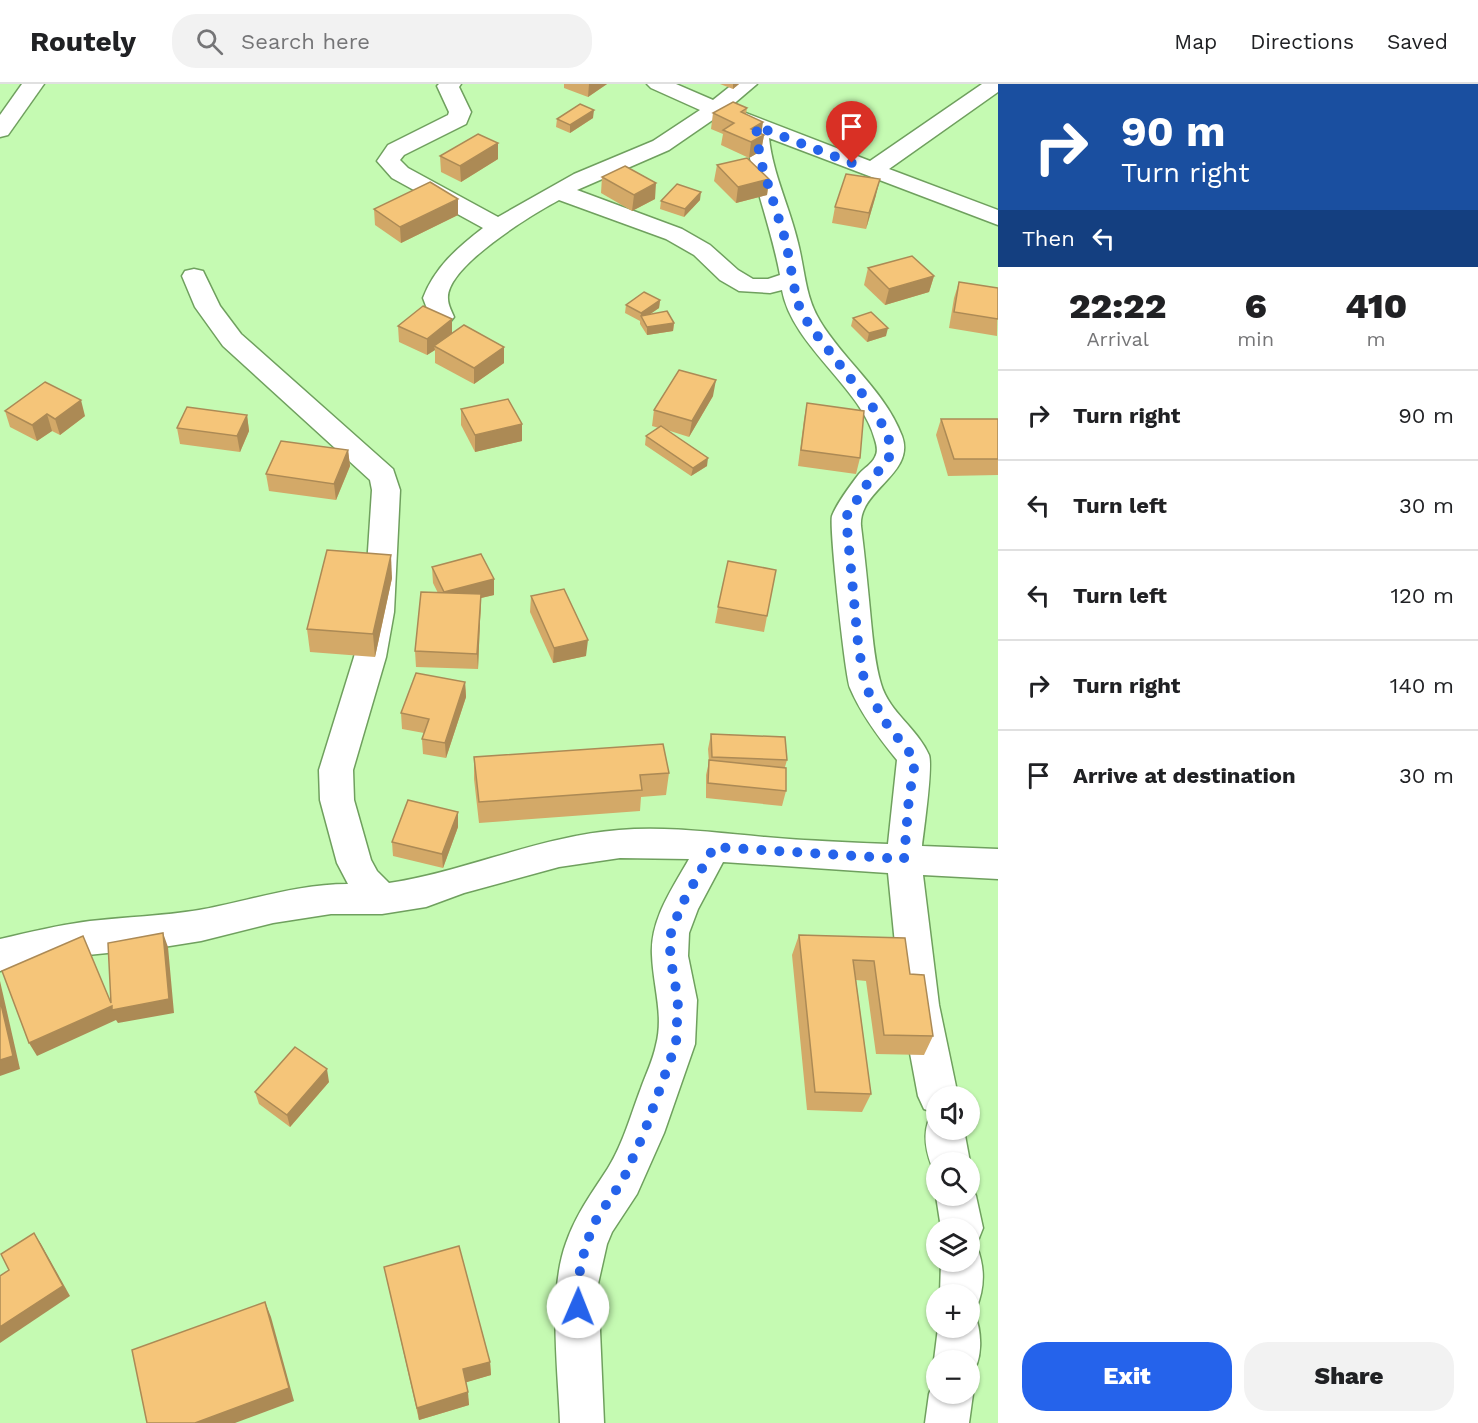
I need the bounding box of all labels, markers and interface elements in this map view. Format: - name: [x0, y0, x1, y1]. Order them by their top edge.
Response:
- search box: [172, 14, 592, 68]
- text: Routely: [30, 25, 136, 58]
- icon: search: [193, 25, 226, 58]
- text: Search here: [241, 29, 370, 54]
- text: Map: [1174, 29, 1217, 54]
- text: Directions: [1250, 29, 1354, 54]
- text: Saved: [1387, 29, 1448, 54]
- pin: [826, 101, 877, 163]
- text: 90 m: [1121, 107, 1225, 156]
- icon: right: [1022, 108, 1100, 186]
- icon: arrive: [835, 110, 868, 143]
- text: Turn right: [1121, 157, 1250, 189]
- icon: left: [1087, 222, 1120, 255]
- text: Then: [1022, 226, 1075, 251]
- text: 22:22: [1069, 285, 1166, 327]
- text: 6: [1244, 285, 1267, 327]
- text: 410: [1345, 285, 1407, 327]
- text: Arrival: [1086, 327, 1149, 351]
- text: min: [1237, 327, 1274, 351]
- text: m: [1366, 327, 1386, 351]
- icon: right: [1022, 399, 1055, 432]
- text: Turn right: [1073, 403, 1180, 428]
- text: 90 m: [1398, 403, 1454, 428]
- icon: left: [1022, 489, 1055, 522]
- text: Turn left: [1073, 493, 1167, 518]
- text: 30 m: [1399, 493, 1454, 518]
- icon: left: [1022, 579, 1055, 612]
- text: Turn left: [1073, 583, 1167, 608]
- text: 120 m: [1390, 583, 1454, 608]
- icon: right: [1022, 669, 1055, 702]
- text: Turn right: [1073, 673, 1180, 698]
- text: 140 m: [1390, 673, 1454, 698]
- icon: arrive: [1022, 759, 1055, 792]
- text: Arrive at destination: [1073, 763, 1296, 788]
- text: 30 m: [1399, 763, 1454, 788]
- map controls: [926, 1086, 980, 1404]
- button: sound: [926, 1086, 980, 1140]
- button: search: [926, 1152, 980, 1206]
- button: layers: [926, 1218, 980, 1272]
- position arrow: [546, 1275, 610, 1339]
- button: +: [926, 1284, 980, 1338]
- button: Exit: [1022, 1342, 1232, 1411]
- button: Share: [1244, 1342, 1454, 1411]
- button: −: [926, 1350, 980, 1404]

